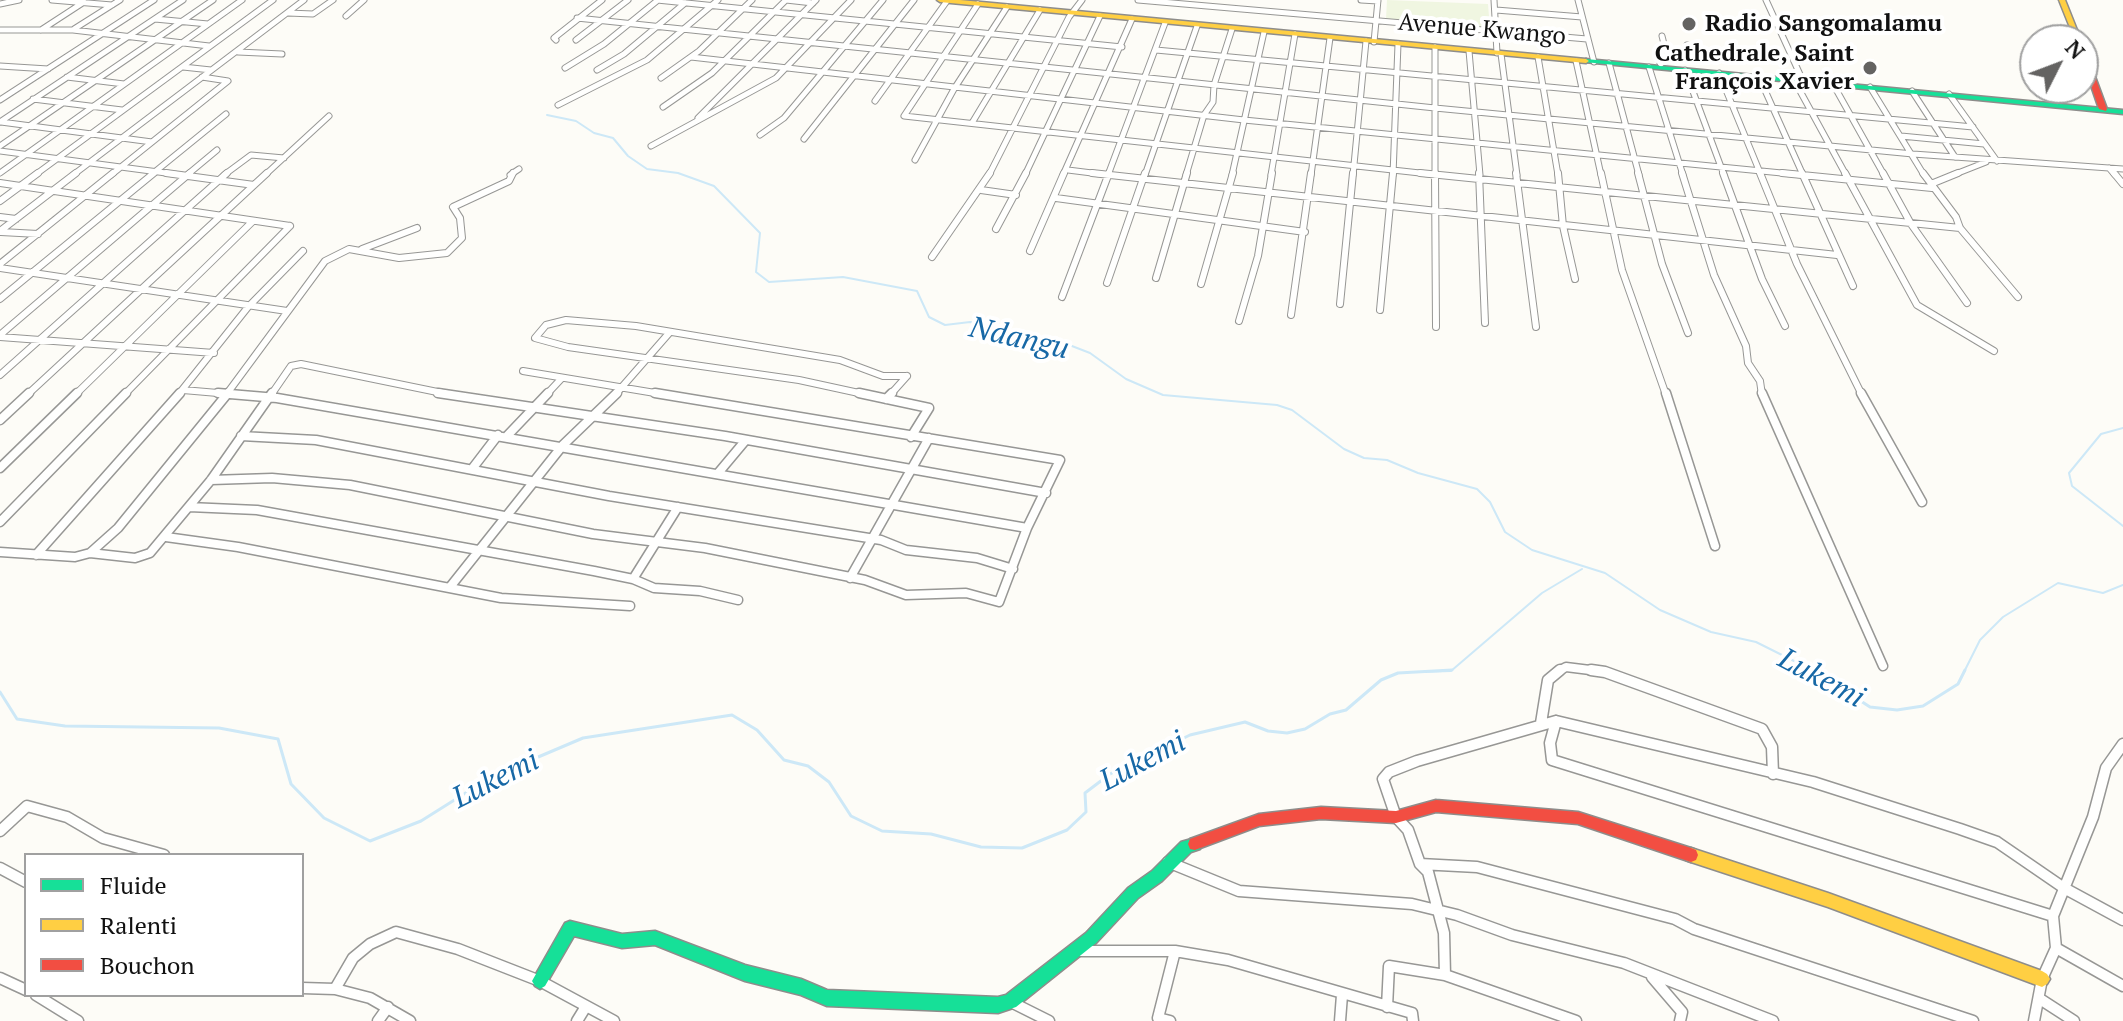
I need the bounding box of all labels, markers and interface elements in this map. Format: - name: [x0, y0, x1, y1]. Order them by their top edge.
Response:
- street label: Avenue Kwango: [1397, 8, 1567, 52]
- place label: Radio Sangomalamu: [1705, 10, 1942, 38]
- marker: Radio Sangomalamu: [1680, 15, 1698, 33]
- north arrow: [2019, 24, 2099, 104]
- text: N: [2059, 33, 2092, 65]
- place label: Cathedrale, Saint François Xavier: [1655, 40, 1854, 96]
- marker: Cathedrale, Saint François Xavier: [1861, 59, 1879, 77]
- water label: Ndangu: [966, 310, 1072, 368]
- water label: Lukemi: [1772, 641, 1870, 717]
- water label: Lukemi: [1094, 724, 1192, 800]
- water label: Lukemi: [447, 743, 545, 817]
- legend: [24, 853, 304, 997]
- text: Fluide: [100, 869, 167, 901]
- text: Ralenti: [100, 909, 177, 941]
- text: Bouchon: [100, 949, 195, 981]

